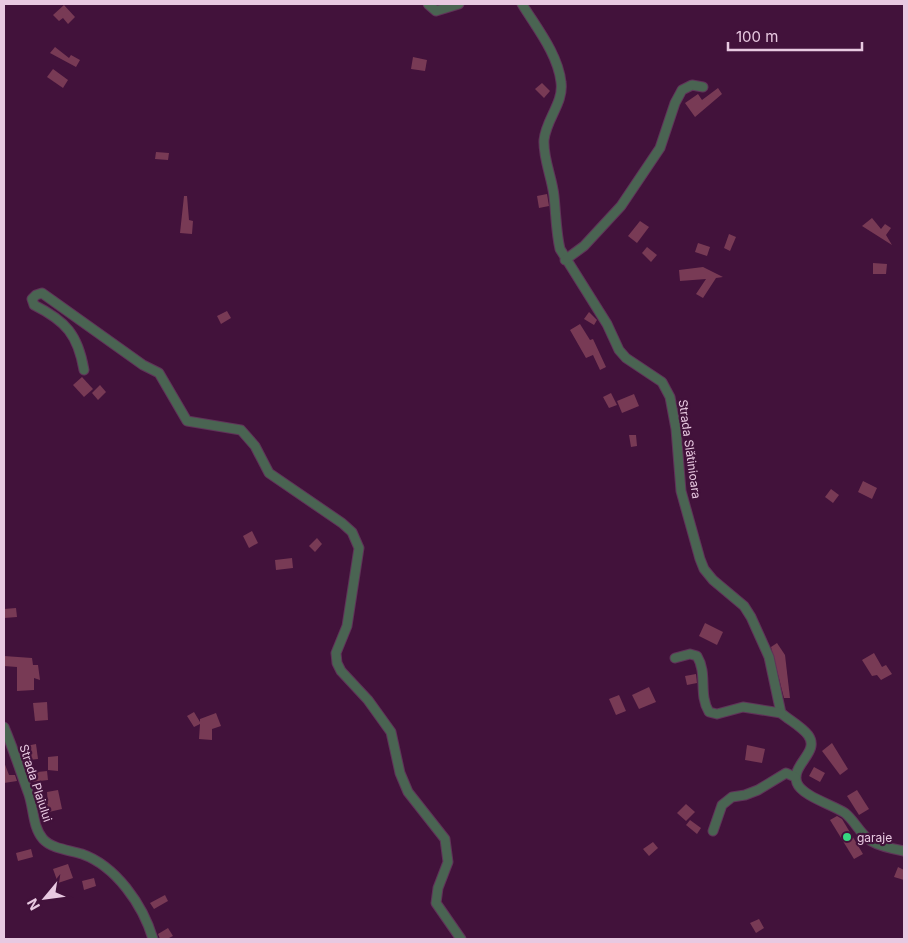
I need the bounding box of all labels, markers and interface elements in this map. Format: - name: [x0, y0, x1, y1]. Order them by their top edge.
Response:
- scale bar: [728, 20, 862, 52]
- text: 100 m: [736, 27, 778, 46]
- street label: Strada Slătinioara: [676, 399, 704, 499]
- street label: Strada Plaiului: [16, 742, 56, 824]
- place label: garaje: [857, 830, 892, 845]
- marker: garaje: [841, 831, 853, 843]
- north arrow: [20, 873, 70, 923]
- text: N: [23, 896, 43, 913]

